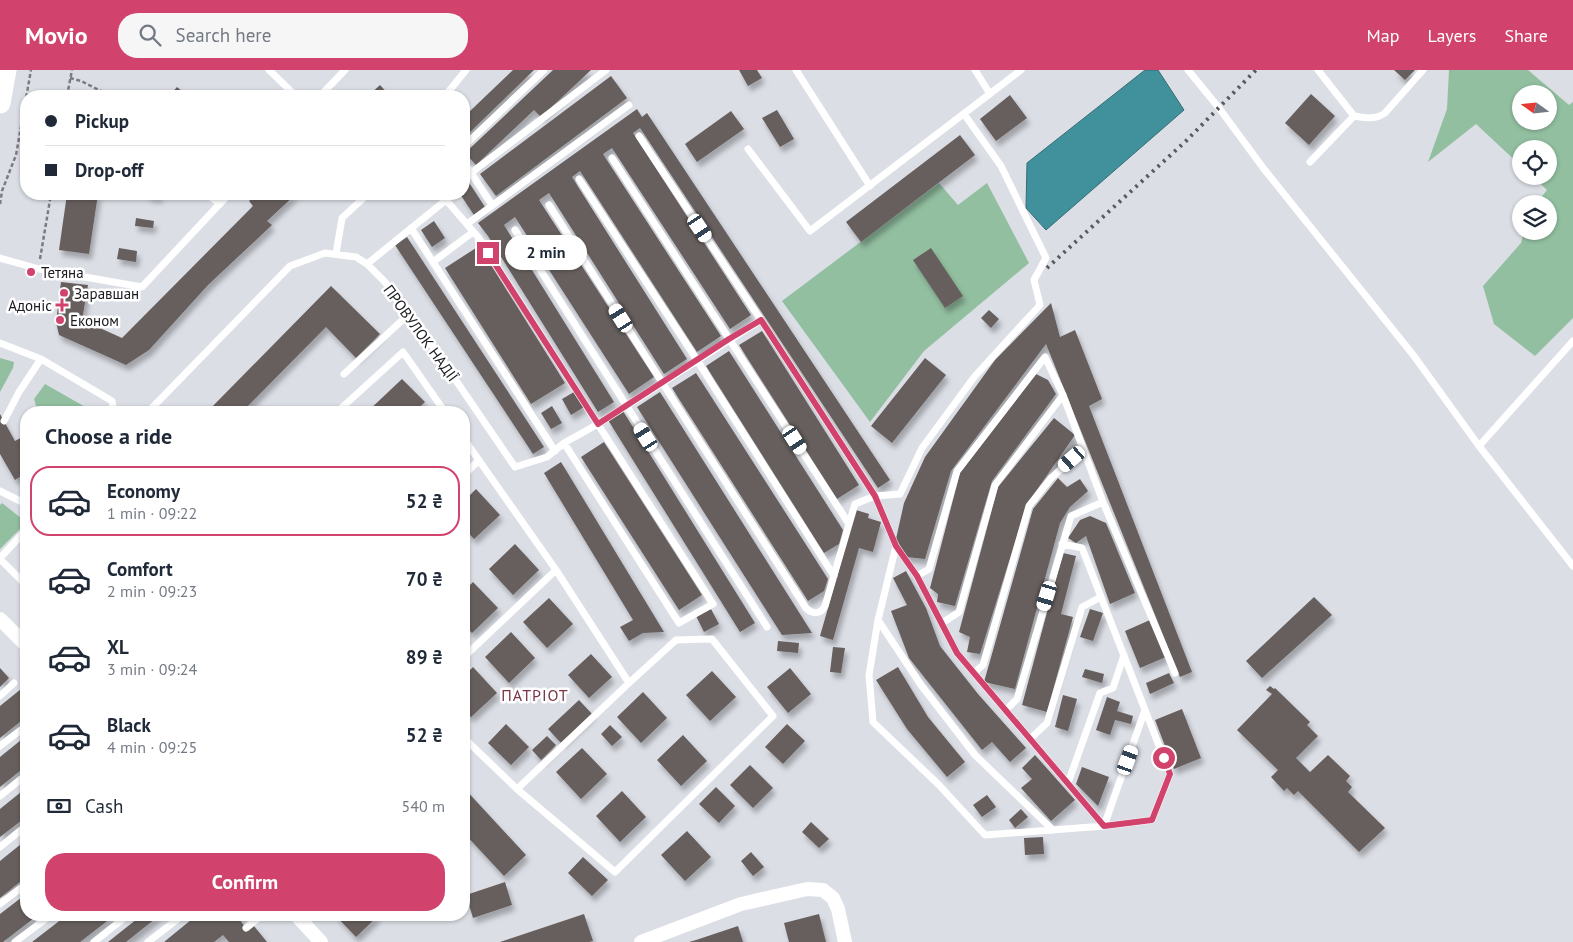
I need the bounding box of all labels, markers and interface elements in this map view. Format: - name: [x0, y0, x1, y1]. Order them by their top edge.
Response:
- search box: [118, 13, 468, 58]
- text: Movio: [25, 20, 88, 51]
- icon: search: [136, 21, 164, 49]
- text: Search here: [176, 23, 271, 47]
- text: Map: [1367, 24, 1399, 47]
- text: Layers: [1427, 24, 1476, 47]
- text: Share: [1504, 24, 1548, 47]
- north arrow: [1512, 85, 1558, 130]
- map controls: [1512, 85, 1557, 240]
- text: Pickup: [75, 109, 129, 133]
- button: locate: [1512, 140, 1557, 185]
- text: Drop-off: [75, 158, 143, 182]
- button: layers: [1512, 195, 1557, 240]
- car: [685, 211, 714, 245]
- callout: 2 min: [506, 236, 588, 270]
- route end: [477, 242, 499, 264]
- text: 2 min: [526, 242, 566, 262]
- place label: Тетяна: [41, 263, 84, 282]
- marker: Тетяна: [25, 266, 37, 278]
- street label: ПРОВУЛОК НАДІЇ: [379, 281, 463, 385]
- place label: Заравшан: [74, 284, 139, 303]
- marker: Заравшан: [58, 287, 70, 299]
- place label: Адоніс: [8, 296, 52, 315]
- marker: Адоніс: [56, 299, 68, 311]
- car: [606, 301, 635, 335]
- place label: Економ: [70, 311, 119, 330]
- marker: Економ: [54, 314, 66, 326]
- car: [631, 420, 660, 454]
- text: Choose a ride: [45, 422, 172, 450]
- car: [780, 423, 809, 457]
- car: [1055, 443, 1088, 475]
- icon: car: [47, 479, 92, 524]
- text: Economy: [107, 479, 180, 503]
- text: 52 ₴: [406, 489, 443, 513]
- text: 1 min · 09:22: [107, 503, 197, 523]
- icon: car: [47, 557, 92, 602]
- text: Comfort: [107, 557, 173, 581]
- text: 70 ₴: [406, 567, 443, 591]
- car: [1035, 579, 1058, 613]
- text: 2 min · 09:23: [107, 581, 197, 601]
- icon: car: [47, 635, 92, 680]
- text: XL: [107, 635, 129, 659]
- text: 89 ₴: [406, 645, 443, 669]
- text: 3 min · 09:24: [107, 659, 197, 679]
- district label: ПАТРІОТ: [501, 685, 569, 705]
- icon: car: [47, 713, 92, 758]
- text: Black: [107, 713, 151, 737]
- text: 52 ₴: [406, 723, 443, 747]
- text: 4 min · 09:25: [107, 737, 197, 757]
- car: [1115, 743, 1140, 777]
- route start: [1153, 747, 1175, 769]
- icon: cash: [45, 792, 73, 820]
- text: Cash: [85, 794, 123, 818]
- text: 540 m: [402, 796, 445, 816]
- button: Confirm: [45, 853, 445, 911]

